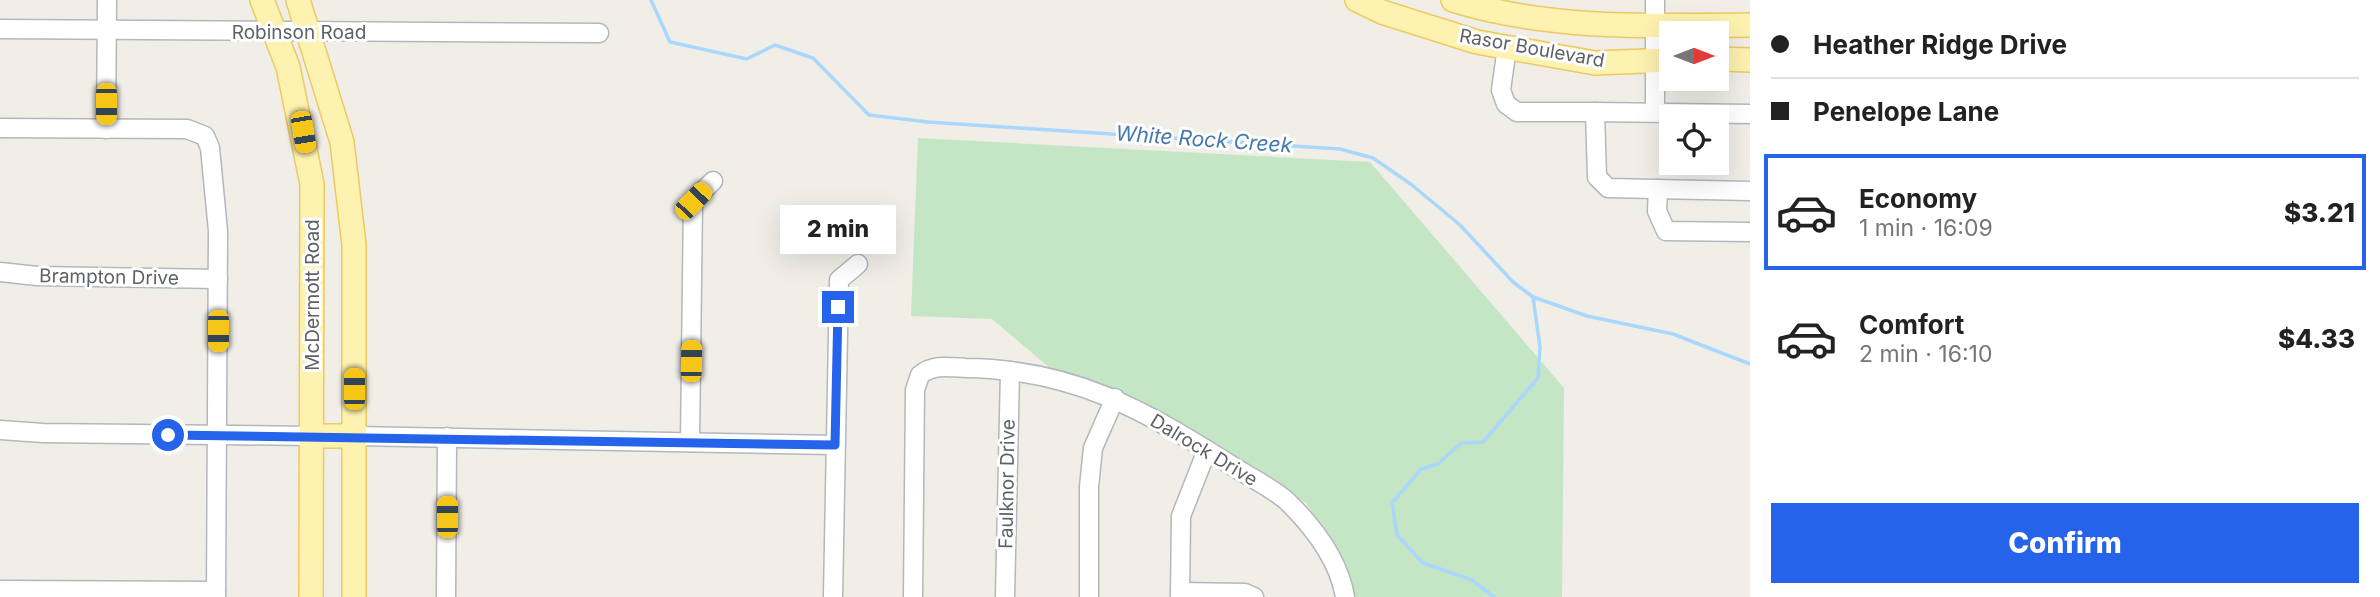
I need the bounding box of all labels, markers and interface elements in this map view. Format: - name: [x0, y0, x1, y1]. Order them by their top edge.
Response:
- street label: Robinson Road: [232, 21, 366, 44]
- north arrow: [1659, 21, 1729, 91]
- map controls: [1659, 21, 1729, 175]
- street label: Rasor Boulevard: [1458, 24, 1606, 72]
- text: Heather Ridge Drive: [1813, 29, 2067, 60]
- car: [96, 83, 117, 125]
- text: Penelope Lane: [1813, 96, 1999, 127]
- button: locate: [1659, 105, 1729, 175]
- car: [290, 109, 317, 155]
- water label: White Rock Creek: [1115, 120, 1293, 158]
- car: [671, 179, 716, 223]
- icon: car: [1775, 181, 1838, 244]
- text: Economy: [1859, 183, 1977, 214]
- text: $3.21: [2284, 197, 2355, 228]
- callout: 2 min: [780, 205, 896, 254]
- text: 1 min · 16:09: [1859, 214, 1993, 242]
- text: 2 min: [807, 215, 869, 243]
- street label: McDermott Road: [301, 219, 324, 371]
- street label: Brampton Drive: [39, 264, 179, 290]
- route end: [822, 291, 854, 323]
- icon: car: [1775, 307, 1838, 370]
- text: Comfort: [1859, 309, 1964, 340]
- car: [208, 310, 229, 352]
- text: $4.33: [2278, 323, 2355, 354]
- car: [681, 340, 702, 382]
- text: 2 min · 16:10: [1859, 340, 1992, 368]
- car: [344, 368, 365, 410]
- street label: Dalrock Drive: [1146, 409, 1262, 491]
- route start: [152, 419, 184, 451]
- street label: Faulknor Drive: [994, 419, 1020, 549]
- car: [437, 496, 458, 538]
- button: Confirm: [1771, 503, 2359, 583]

